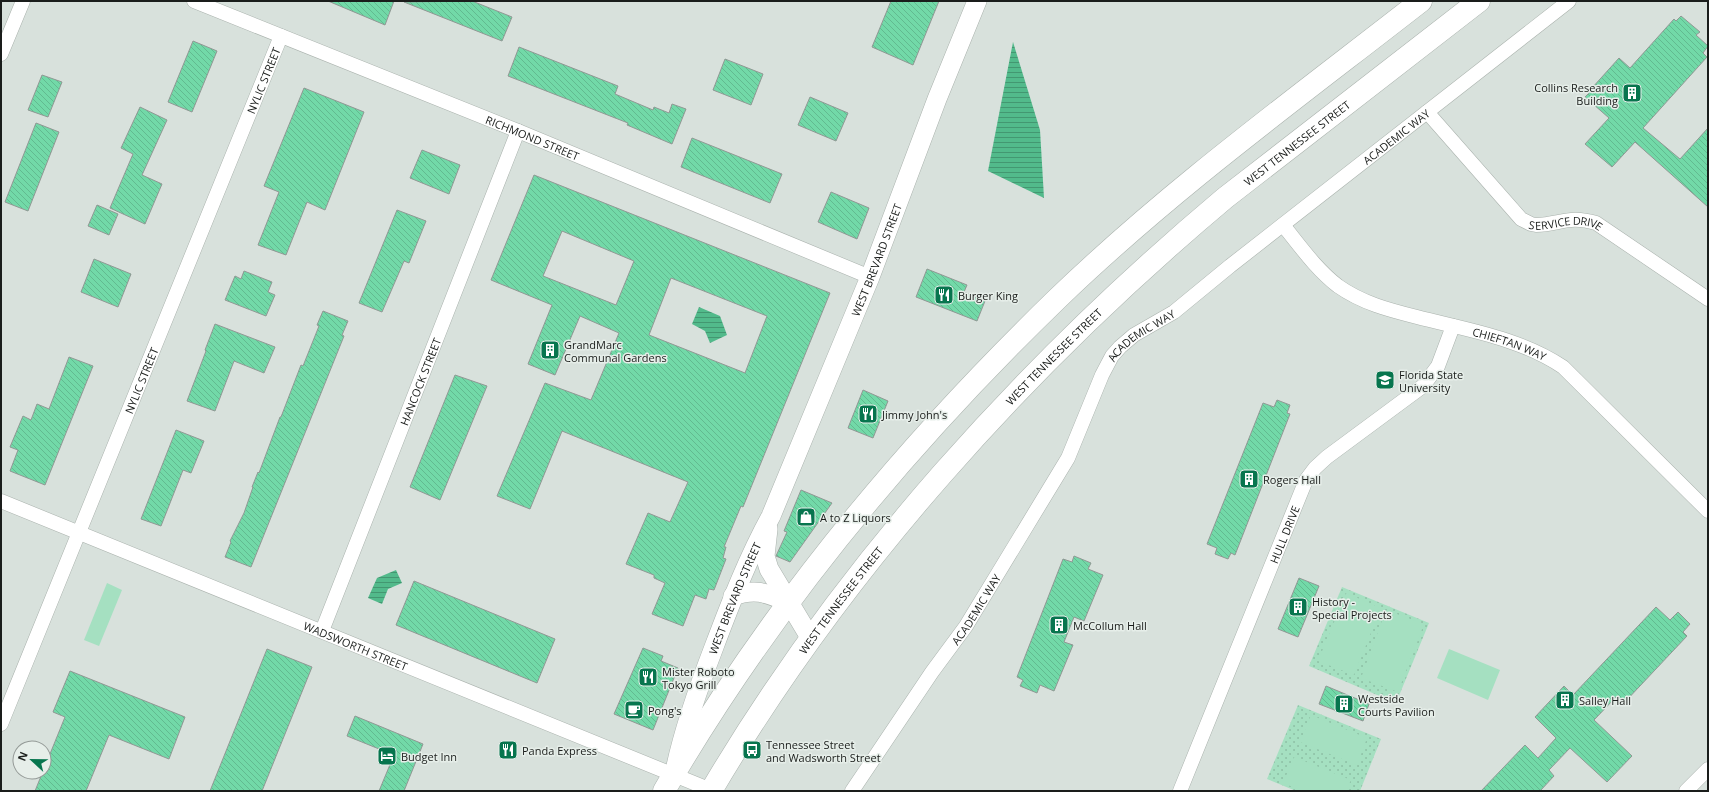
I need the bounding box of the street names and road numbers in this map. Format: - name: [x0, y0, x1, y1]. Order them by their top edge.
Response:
- street label: NYLIC STREET: [243, 45, 283, 116]
- street label: WEST TENNESSEE STREET: [1240, 97, 1353, 188]
- street label: ACADEMIC WAY: [1359, 105, 1433, 167]
- street label: RICHMOND STREET: [484, 111, 582, 163]
- street label: WEST BREVARD STREET: [847, 201, 905, 318]
- street label: SERVICE DRIVE: [1527, 212, 1606, 233]
- street label: WEST TENNESSEE STREET: [1002, 305, 1105, 408]
- street label: ACADEMIC WAY: [1103, 305, 1178, 364]
- street label: CHIEFTAN WAY: [1471, 323, 1550, 364]
- street label: HANCOCK STREET: [396, 336, 444, 427]
- street label: NYLIC STREET: [121, 345, 161, 416]
- street label: HULL DRIVE: [1266, 503, 1302, 565]
- street label: WEST BREVARD STREET: [705, 540, 764, 656]
- street label: WEST TENNESSEE STREET: [795, 543, 886, 656]
- street label: ACADEMIC WAY: [947, 570, 1004, 647]
- street label: WADSWORTH STREET: [302, 618, 410, 673]

